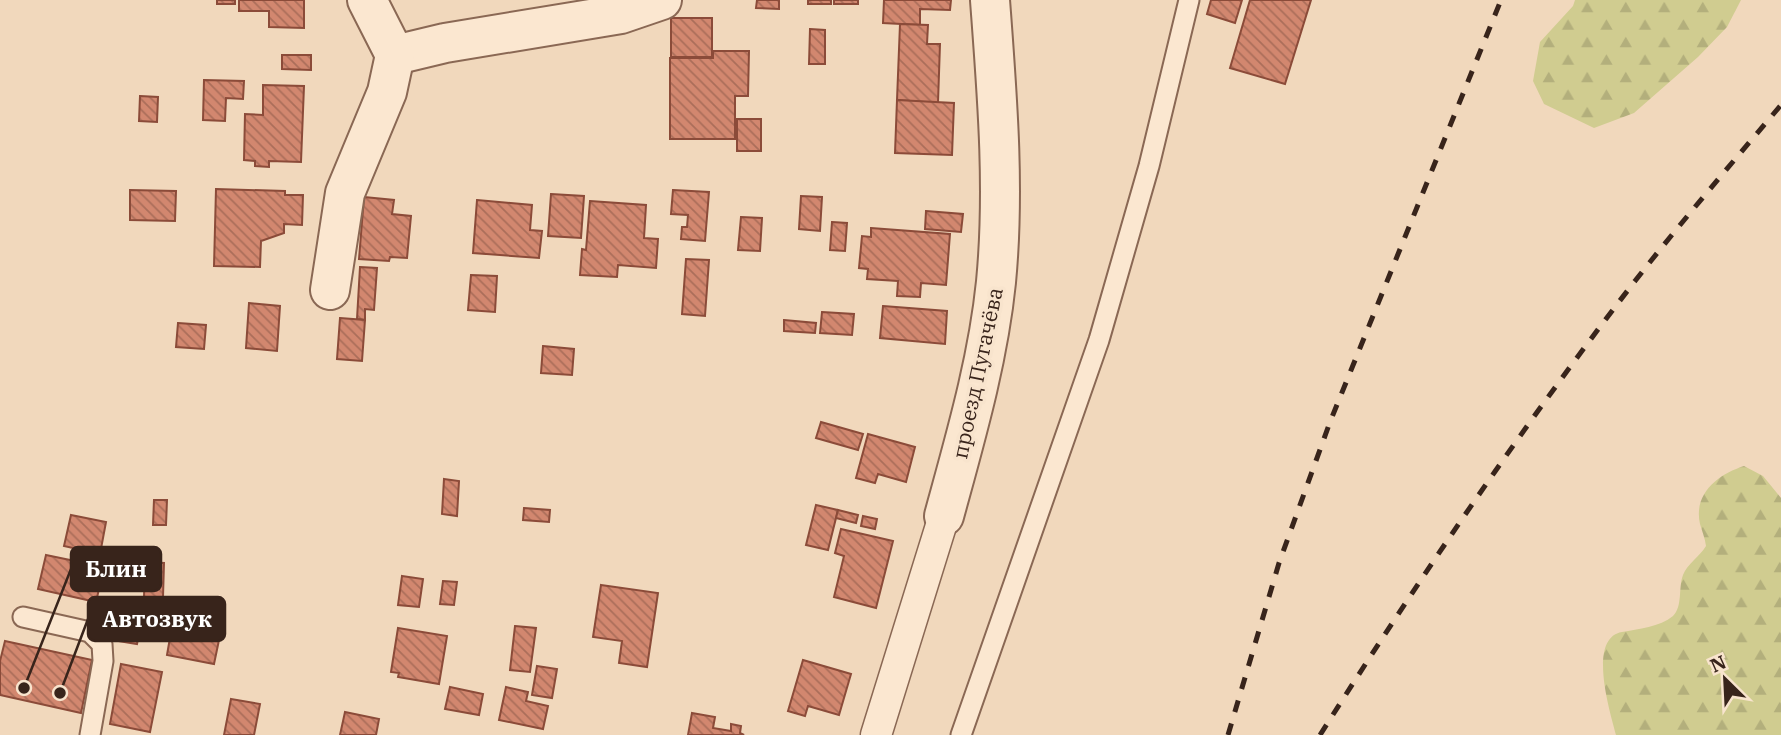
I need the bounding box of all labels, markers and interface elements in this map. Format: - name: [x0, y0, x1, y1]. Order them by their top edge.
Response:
- street label: проезд Пугачёва: [945, 285, 1009, 461]
- callout: Блин: [71, 547, 161, 591]
- text: Блин: [85, 553, 147, 583]
- callout: Автозвук: [88, 597, 225, 641]
- text: Автозвук: [102, 603, 212, 633]
- north arrow: [1690, 644, 1760, 714]
- text: N: [1706, 649, 1730, 677]

